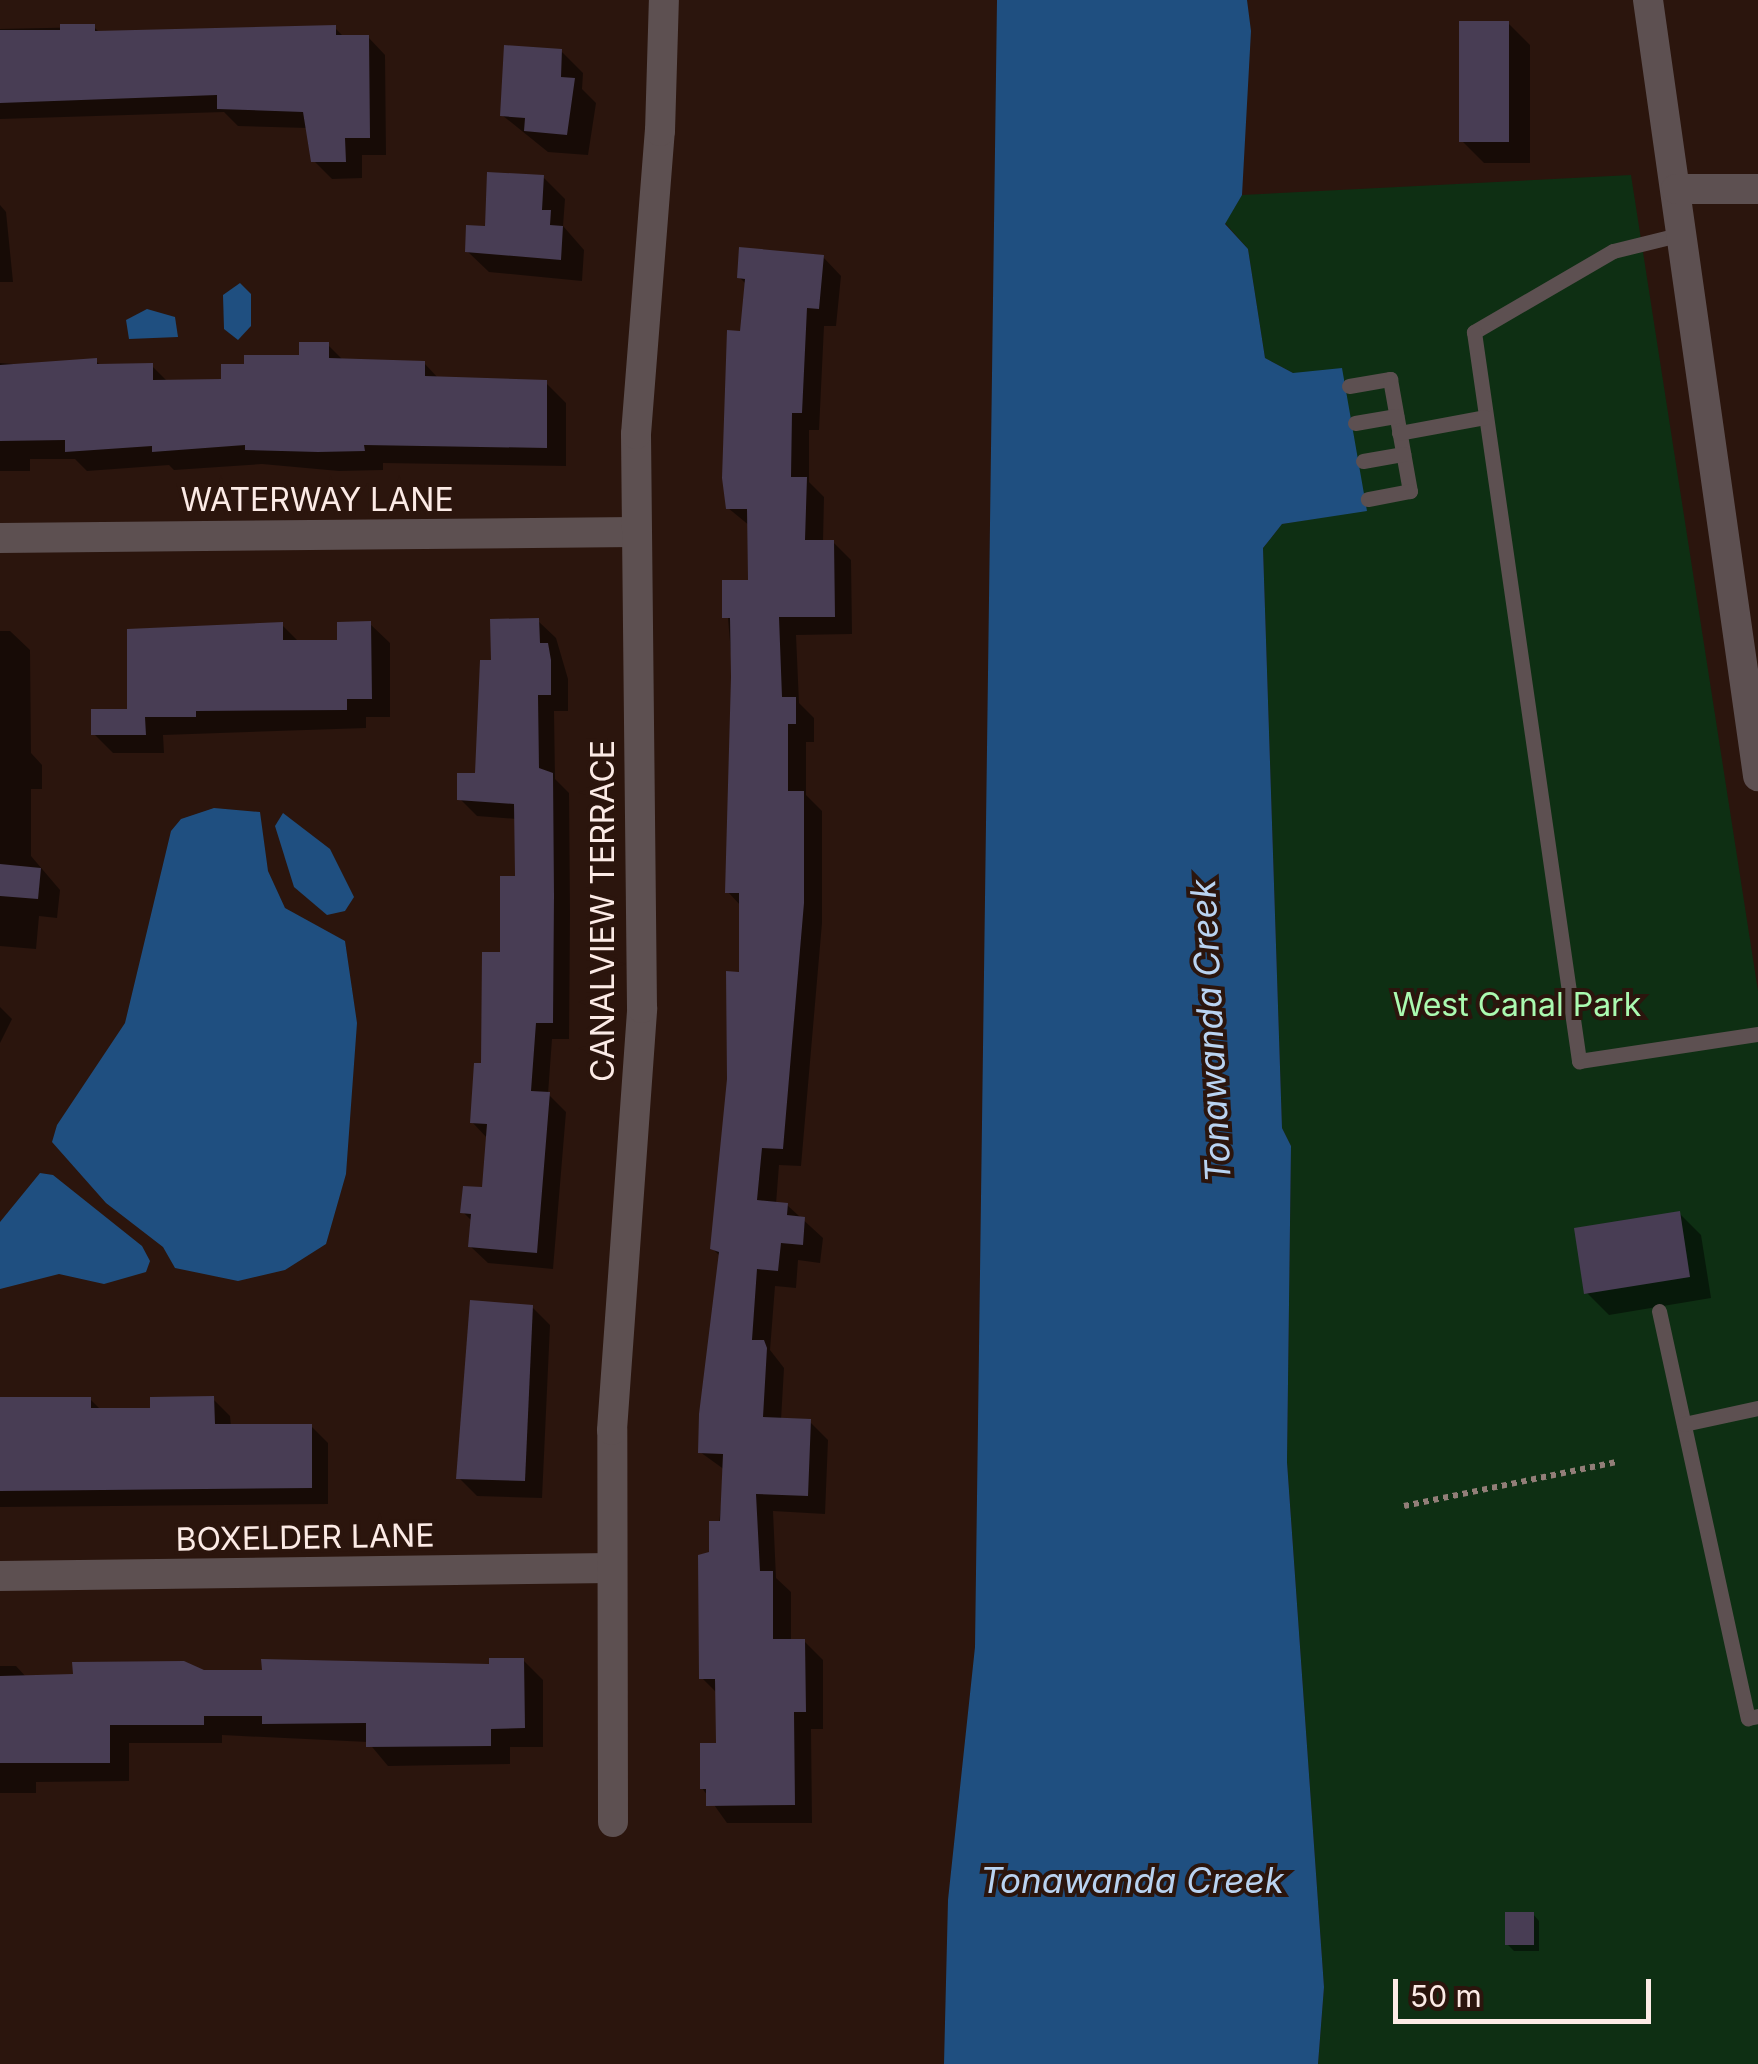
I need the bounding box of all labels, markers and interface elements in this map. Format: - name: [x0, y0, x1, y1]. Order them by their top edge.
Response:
- street label: WATERWAY LANE: [180, 481, 454, 519]
- street label: CANALVIEW TERRACE: [584, 740, 622, 1082]
- water label: Tonawanda Creek: [1181, 878, 1239, 1184]
- park label: West Canal Park: [1393, 986, 1641, 1024]
- street label: BOXELDER LANE: [175, 1517, 435, 1559]
- water label: Tonawanda Creek: [980, 1859, 1284, 1901]
- scale bar: [1398, 1959, 1656, 2021]
- text: 50 m: [1410, 1978, 1482, 2014]

